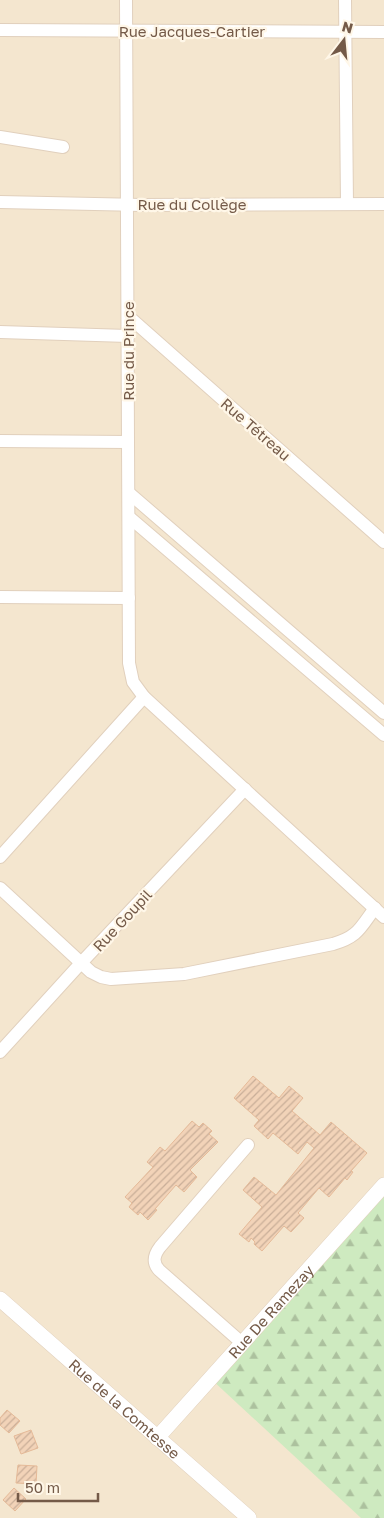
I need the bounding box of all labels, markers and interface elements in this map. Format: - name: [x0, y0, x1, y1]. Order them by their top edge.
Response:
- north arrow: [319, 15, 369, 65]
- text: N: [340, 17, 355, 37]
- street label: Rue Jacques-Cartier: [119, 22, 265, 40]
- street label: Rue du Collège: [138, 195, 247, 213]
- street label: Rue du Prince: [119, 301, 137, 401]
- street label: Rue Tétreau: [218, 394, 294, 464]
- street label: Rue Goupil: [89, 885, 155, 955]
- street label: Rue De Ramezay: [224, 1261, 317, 1362]
- street label: Rue de la Comtesse: [65, 1355, 184, 1462]
- scale bar: [18, 1470, 98, 1502]
- text: 50 m: [25, 1478, 60, 1496]

